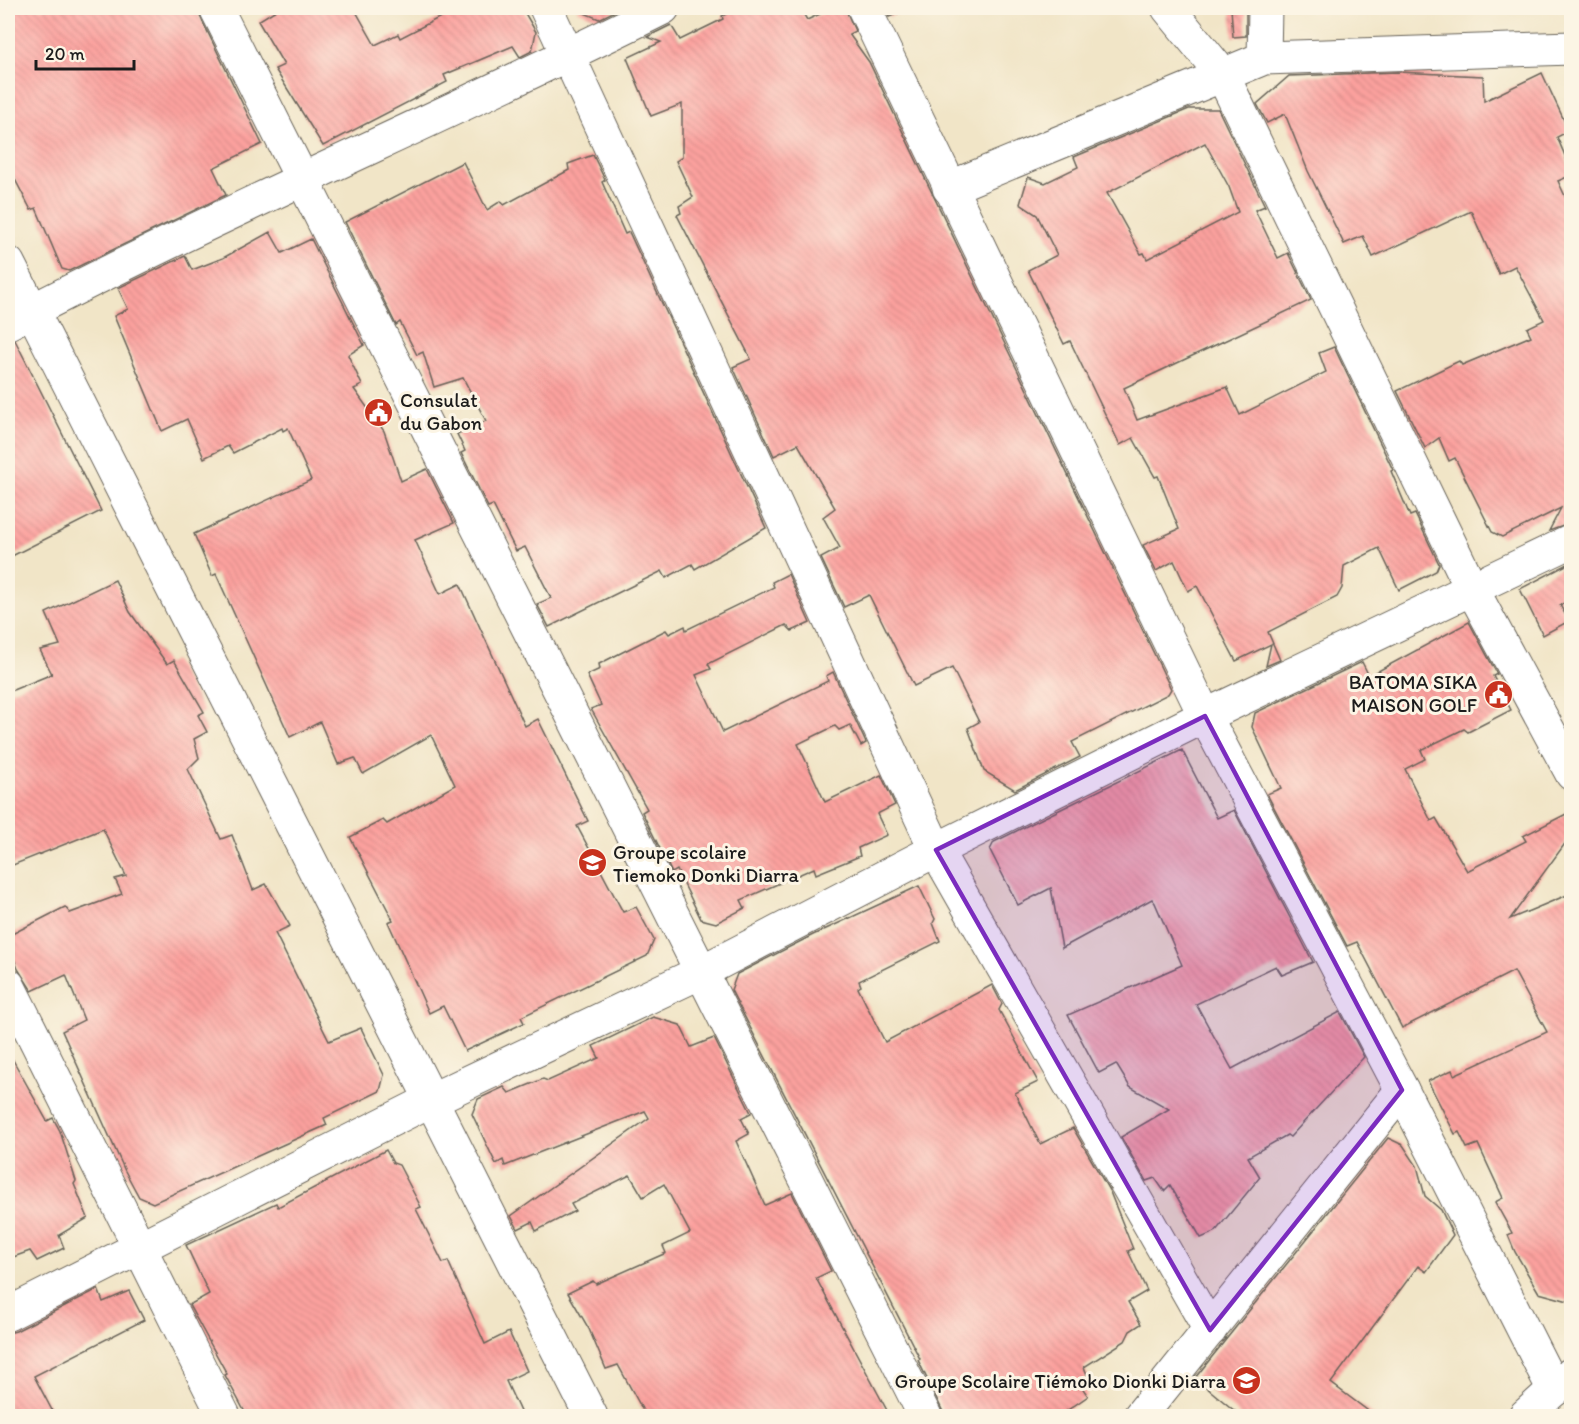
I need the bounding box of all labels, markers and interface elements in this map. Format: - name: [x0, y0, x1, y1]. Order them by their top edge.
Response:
- scale bar: [36, 33, 134, 71]
- text: 20 m: [45, 43, 85, 65]
- place label: Consulat du Gabon: [400, 388, 482, 435]
- public building icon: Consulat du Gabon: [363, 396, 395, 428]
- place label: BATOMA SIKA MAISON GOLF: [1349, 670, 1478, 717]
- public building icon: BATOMA SIKA MAISON GOLF: [1482, 678, 1514, 710]
- place label: Groupe scolaire Tiemoko Donki Diarra: [613, 840, 800, 887]
- school or university icon: Groupe scolaire Tiemoko Donki Diarra: [576, 847, 608, 879]
- school or university icon: Groupe Scolaire Tiémoko Dionki Diarra: [1231, 1365, 1263, 1397]
- place label: Groupe Scolaire Tiémoko Dionki Diarra: [895, 1369, 1227, 1393]

